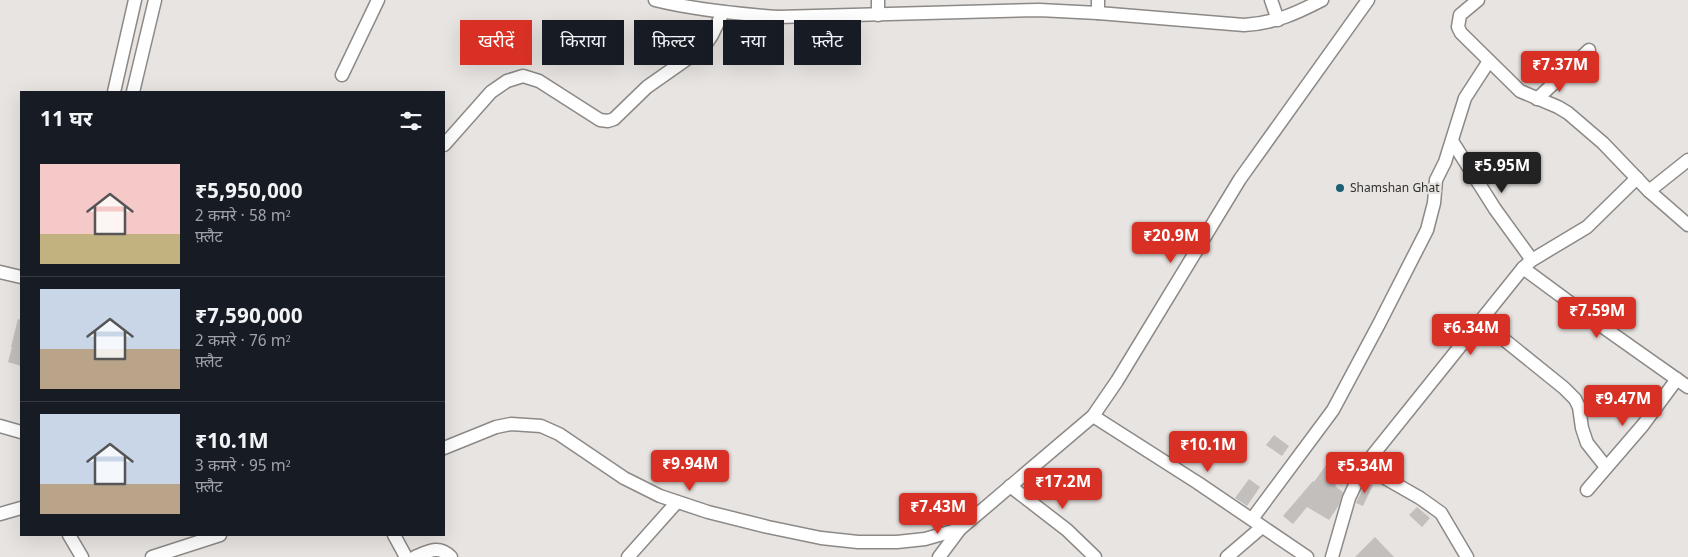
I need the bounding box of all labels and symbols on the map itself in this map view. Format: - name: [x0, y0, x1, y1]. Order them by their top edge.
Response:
- pin: ₹7.37M: [1519, 51, 1601, 93]
- pin: ₹5.95M: [1461, 152, 1543, 194]
- place label: Shamshan Ghat: [1350, 181, 1440, 197]
- marker: Shamshan Ghat: [1334, 182, 1346, 194]
- pin: ₹20.9M: [1130, 222, 1212, 264]
- pin: ₹7.59M: [1556, 296, 1638, 339]
- pin: ₹6.34M: [1430, 314, 1512, 356]
- pin: ₹9.47M: [1582, 384, 1664, 427]
- pin: ₹10.1M: [1167, 430, 1249, 473]
- pin: ₹9.94M: [649, 450, 731, 492]
- pin: ₹5.34M: [1324, 452, 1406, 494]
- pin: ₹17.2M: [1022, 468, 1104, 510]
- pin: ₹7.43M: [897, 492, 979, 535]

